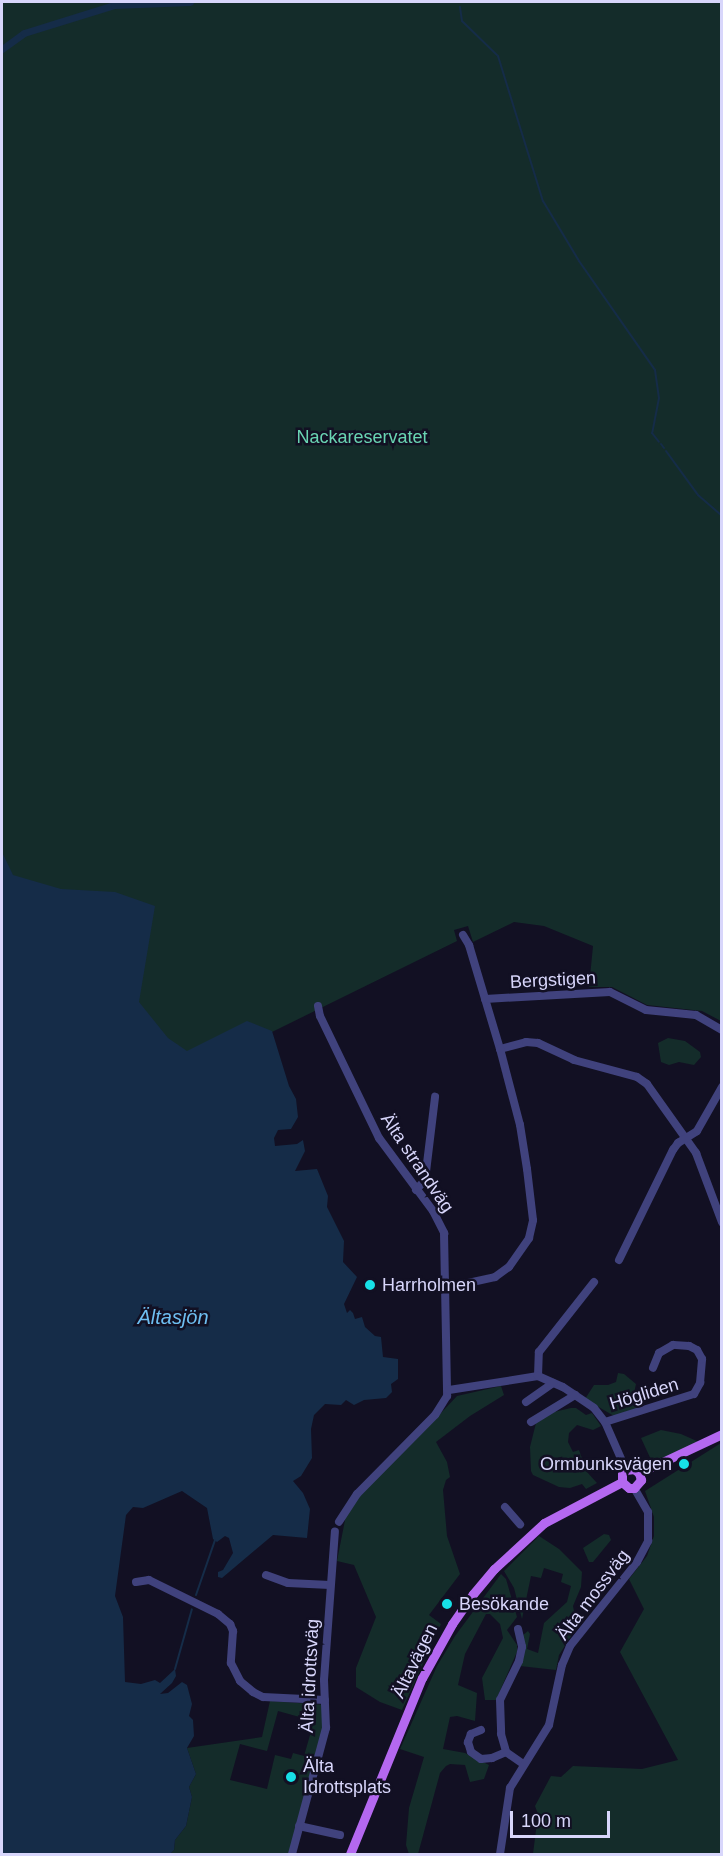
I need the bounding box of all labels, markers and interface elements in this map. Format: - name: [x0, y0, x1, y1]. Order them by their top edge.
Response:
- park label: Nackareservatet: [296, 426, 428, 448]
- street label: Bergstigen: [509, 967, 597, 993]
- street label: Älta strandväg: [376, 1109, 458, 1217]
- place label: Harrholmen: [382, 1274, 476, 1296]
- marker: Harrholmen: [363, 1278, 377, 1292]
- water label: Ältasjön: [137, 1305, 209, 1329]
- street label: Högliden: [607, 1373, 681, 1415]
- place label: Ormbunksvägen: [540, 1453, 672, 1475]
- marker: Ormbunksvägen: [677, 1457, 691, 1471]
- street label: Älta mossväg: [552, 1545, 634, 1645]
- place label: Besökande: [459, 1593, 549, 1615]
- marker: Besökande: [440, 1597, 454, 1611]
- street label: Älta idrottsväg: [296, 1618, 324, 1734]
- street label: Ältavägen: [388, 1620, 442, 1702]
- place label: Älta Idrottsplats: [303, 1756, 391, 1798]
- marker: Älta Idrottsplats: [284, 1770, 298, 1784]
- scale bar: [513, 1799, 614, 1837]
- text: 100 m: [521, 1811, 571, 1831]

